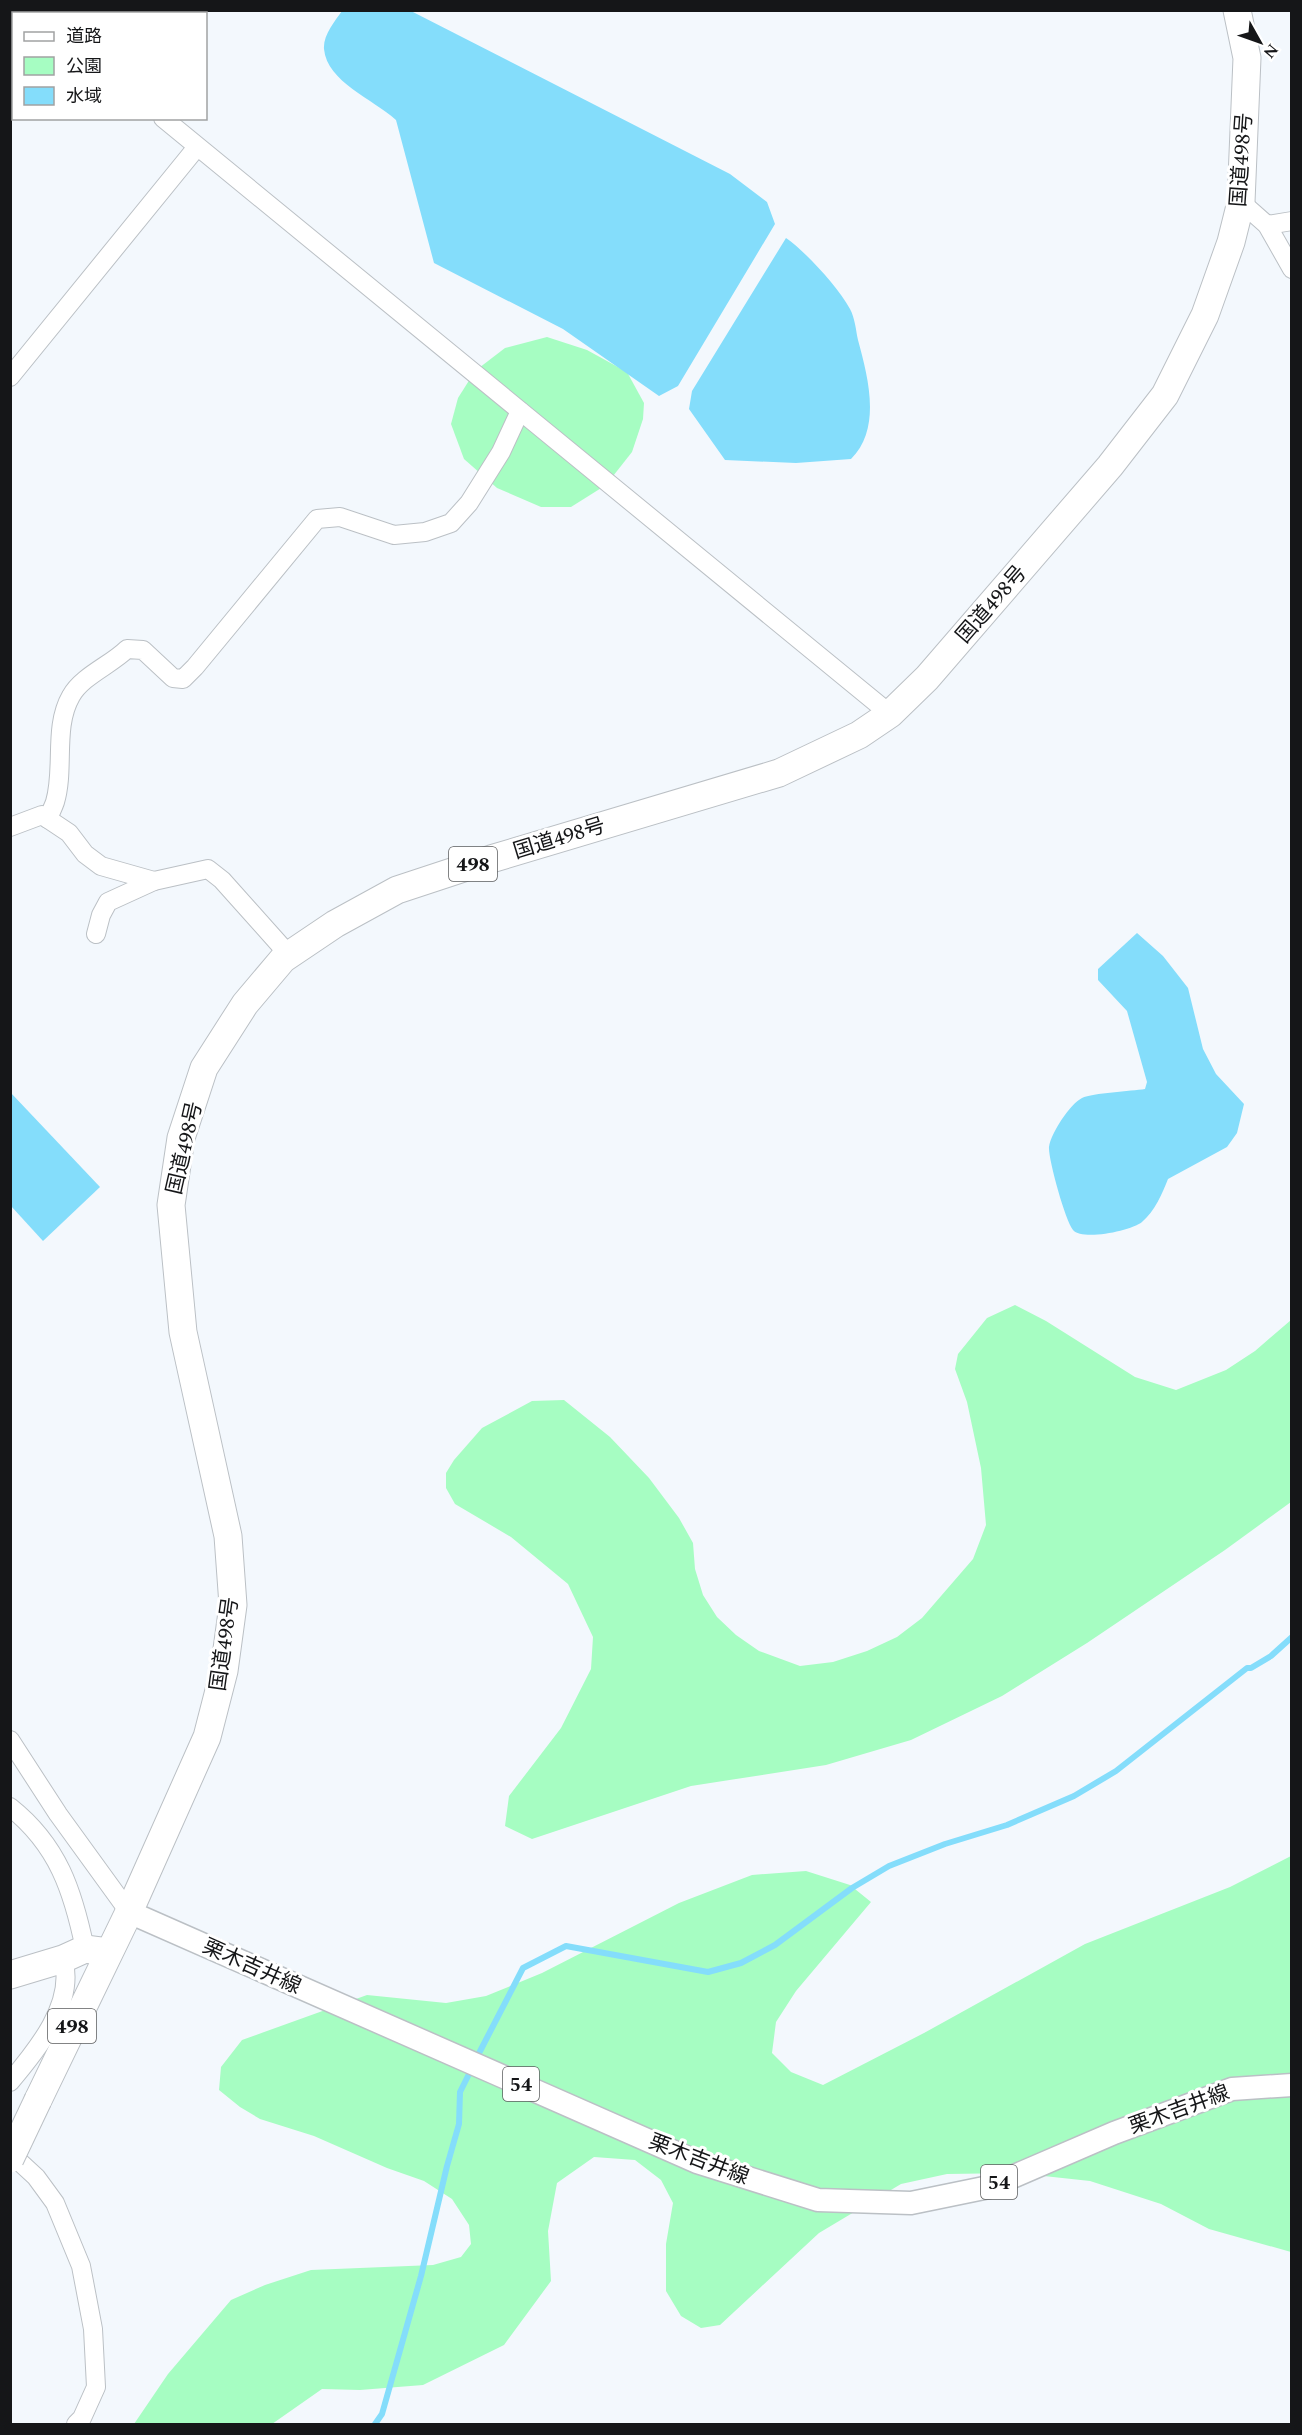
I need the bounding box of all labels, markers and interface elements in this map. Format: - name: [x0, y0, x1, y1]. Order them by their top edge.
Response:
- legend: [12, 12, 207, 120]
- north arrow: [1230, 12, 1290, 72]
- text: 道路: [66, 23, 102, 50]
- text: N: [1257, 38, 1284, 64]
- text: 公園: [66, 53, 102, 80]
- text: 水域: [66, 83, 102, 110]
- street label: 国道498号: [1223, 112, 1261, 208]
- street label: 国道498号: [949, 558, 1035, 651]
- street label: 国道498号: [509, 810, 609, 868]
- road number: 498: [449, 847, 497, 881]
- street label: 国道498号: [159, 1099, 211, 1198]
- street label: 国道498号: [203, 1595, 247, 1693]
- street label: 栗木吉井線: [197, 1931, 306, 2003]
- road number: 498: [48, 2009, 96, 2043]
- road number: 54: [503, 2067, 539, 2101]
- street label: 栗木吉井線: [1125, 2077, 1234, 2143]
- street label: 栗木吉井線: [644, 2126, 753, 2194]
- road number: 54: [981, 2165, 1017, 2199]

